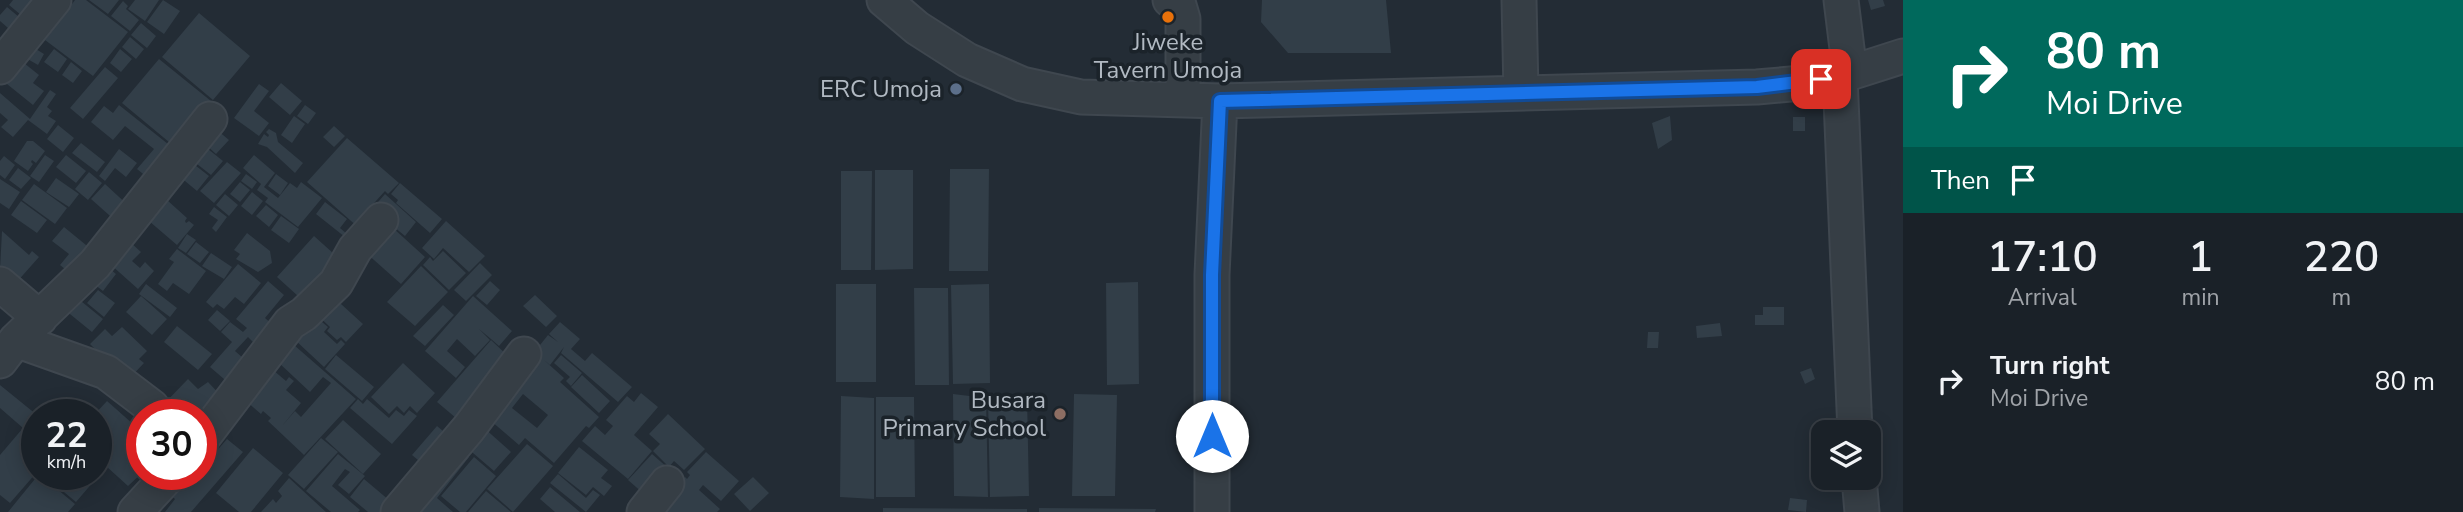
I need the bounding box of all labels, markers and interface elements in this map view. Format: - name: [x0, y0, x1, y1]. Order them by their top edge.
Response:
- marker: Jiweke Tavern Umoja: [1160, 9, 1176, 25]
- text: 80 m: [2046, 18, 2161, 85]
- place label: Jiweke Tavern Umoja: [1094, 26, 1242, 86]
- icon: right: [1931, 28, 2022, 119]
- pin: [1791, 49, 1851, 109]
- icon: arrive: [1802, 60, 1840, 98]
- place label: ERC Umoja: [820, 73, 942, 105]
- marker: ERC Umoja: [948, 81, 964, 97]
- text: Moi Drive: [2046, 82, 2183, 125]
- icon: arrive: [2004, 161, 2042, 199]
- text: Then: [1931, 163, 1990, 198]
- text: 17:10: [1987, 229, 2098, 286]
- text: 1: [2188, 229, 2213, 286]
- text: 220: [2303, 229, 2379, 286]
- text: Arrival: [2008, 282, 2077, 313]
- text: min: [2182, 282, 2220, 313]
- text: m: [2331, 282, 2351, 313]
- text: Turn right: [1990, 348, 2109, 383]
- icon: right: [1931, 362, 1969, 400]
- text: 80 m: [2375, 364, 2435, 399]
- text: Moi Drive: [1990, 383, 2088, 414]
- place label: Busara Primary School: [883, 384, 1046, 444]
- speed limit sign: 30: [126, 399, 217, 490]
- position arrow: [1175, 399, 1249, 473]
- marker: Busara Primary School: [1052, 406, 1068, 422]
- text: 22: [45, 412, 88, 459]
- map controls: [1811, 420, 1881, 490]
- button: layers: [1811, 420, 1881, 490]
- text: km/h: [47, 450, 86, 474]

